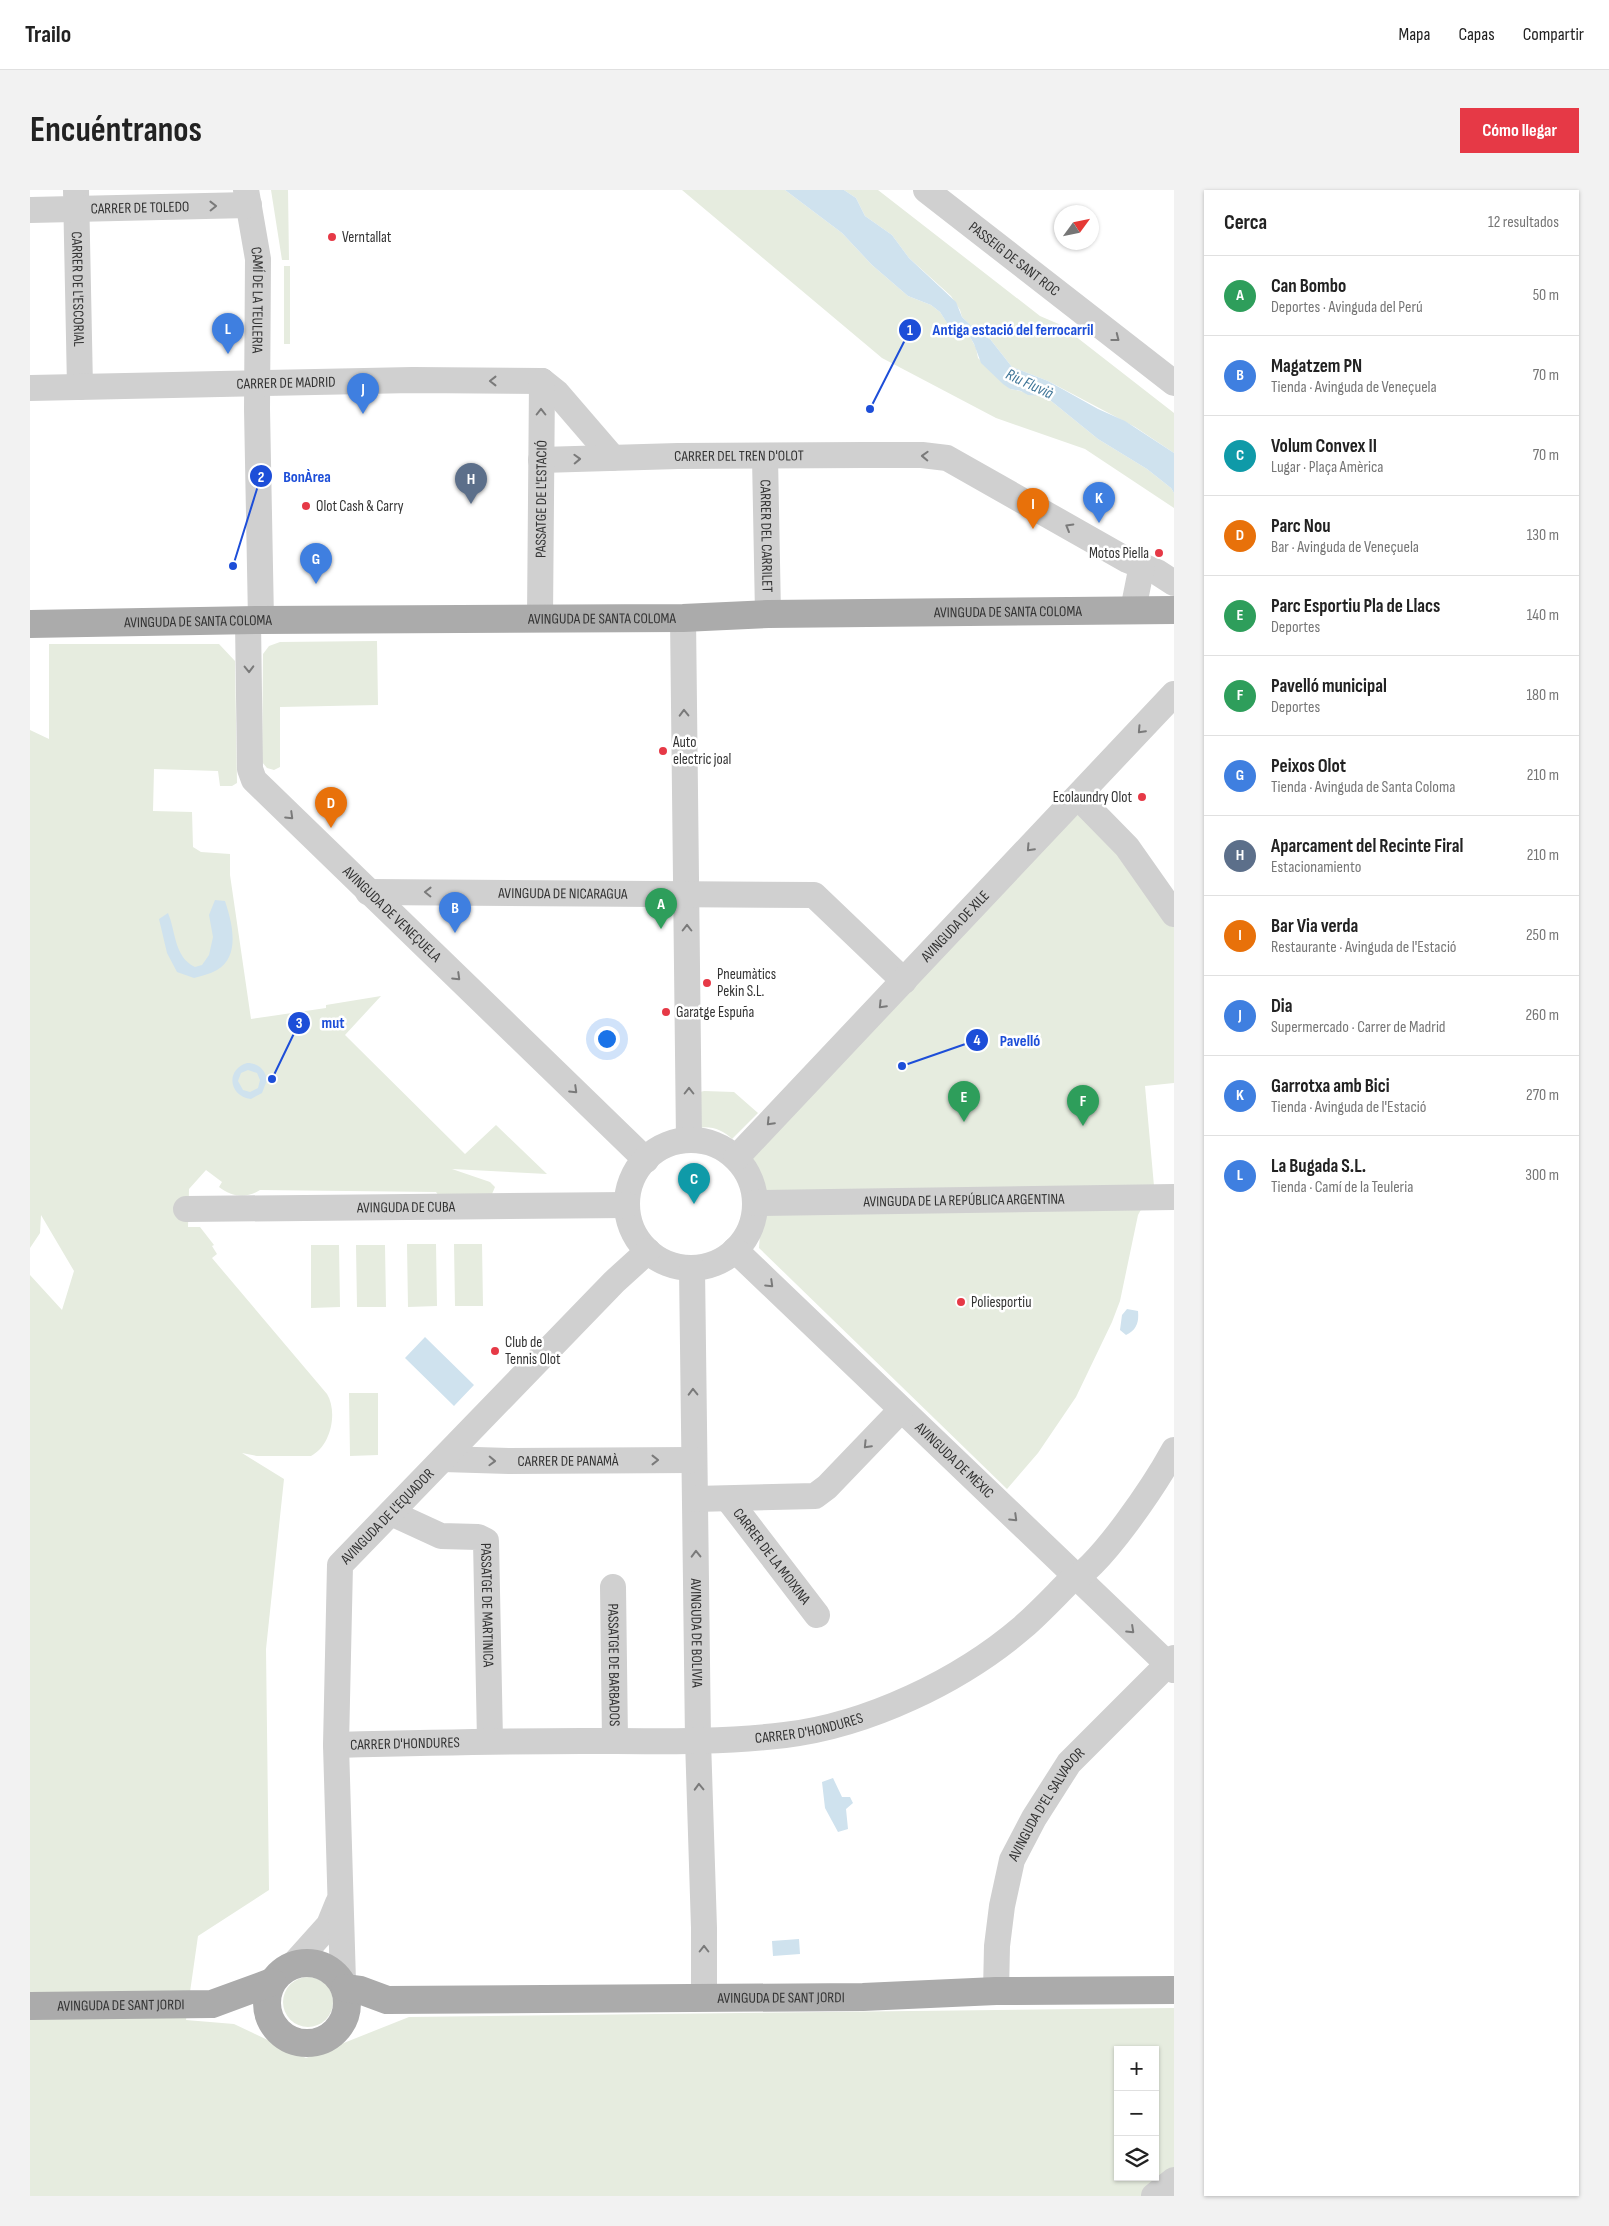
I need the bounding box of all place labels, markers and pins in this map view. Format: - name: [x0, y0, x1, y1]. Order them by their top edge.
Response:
- place label: Verntallat: [342, 228, 392, 247]
- marker: Verntallat: [326, 231, 338, 243]
- pin: L: [212, 313, 244, 354]
- callout: Antiga estació del ferrocarril: [897, 314, 1103, 345]
- pin: J: [347, 373, 379, 414]
- callout: BonÀrea: [248, 461, 341, 492]
- pin: H: [455, 463, 487, 504]
- pin: K: [1083, 482, 1115, 523]
- pin: I: [1017, 488, 1049, 529]
- place label: Olot Cash & Carry: [316, 497, 404, 516]
- marker: Olot Cash & Carry: [300, 500, 312, 512]
- pin: G: [300, 543, 332, 584]
- place label: Motos Piella: [1089, 544, 1149, 563]
- marker: Motos Piella: [1153, 547, 1165, 559]
- place label: Auto electric joal: [672, 733, 731, 769]
- marker: Auto electric joal: [657, 745, 669, 757]
- pin: D: [315, 787, 347, 828]
- place label: Ecolaundry Olot: [1053, 788, 1132, 807]
- marker: Ecolaundry Olot: [1136, 791, 1148, 803]
- pin: A: [645, 888, 677, 929]
- pin: B: [439, 892, 471, 933]
- place label: Pneumàtics Pekin S.L.: [717, 965, 776, 1001]
- marker: Pneumàtics Pekin S.L.: [701, 977, 713, 989]
- place label: Garatge Espuña: [676, 1003, 754, 1022]
- marker: Garatge Espuña: [660, 1006, 672, 1018]
- callout: mut: [287, 1007, 355, 1038]
- callout: Pavelló: [965, 1024, 1050, 1055]
- pin: E: [948, 1081, 980, 1122]
- pin: F: [1067, 1085, 1099, 1126]
- pin: C: [678, 1163, 710, 1204]
- place label: Poliesportiu: [971, 1293, 1031, 1312]
- marker: Poliesportiu: [955, 1296, 967, 1308]
- place label: Club de Tennis Olot: [505, 1333, 561, 1369]
- marker: Club de Tennis Olot: [489, 1345, 501, 1357]

